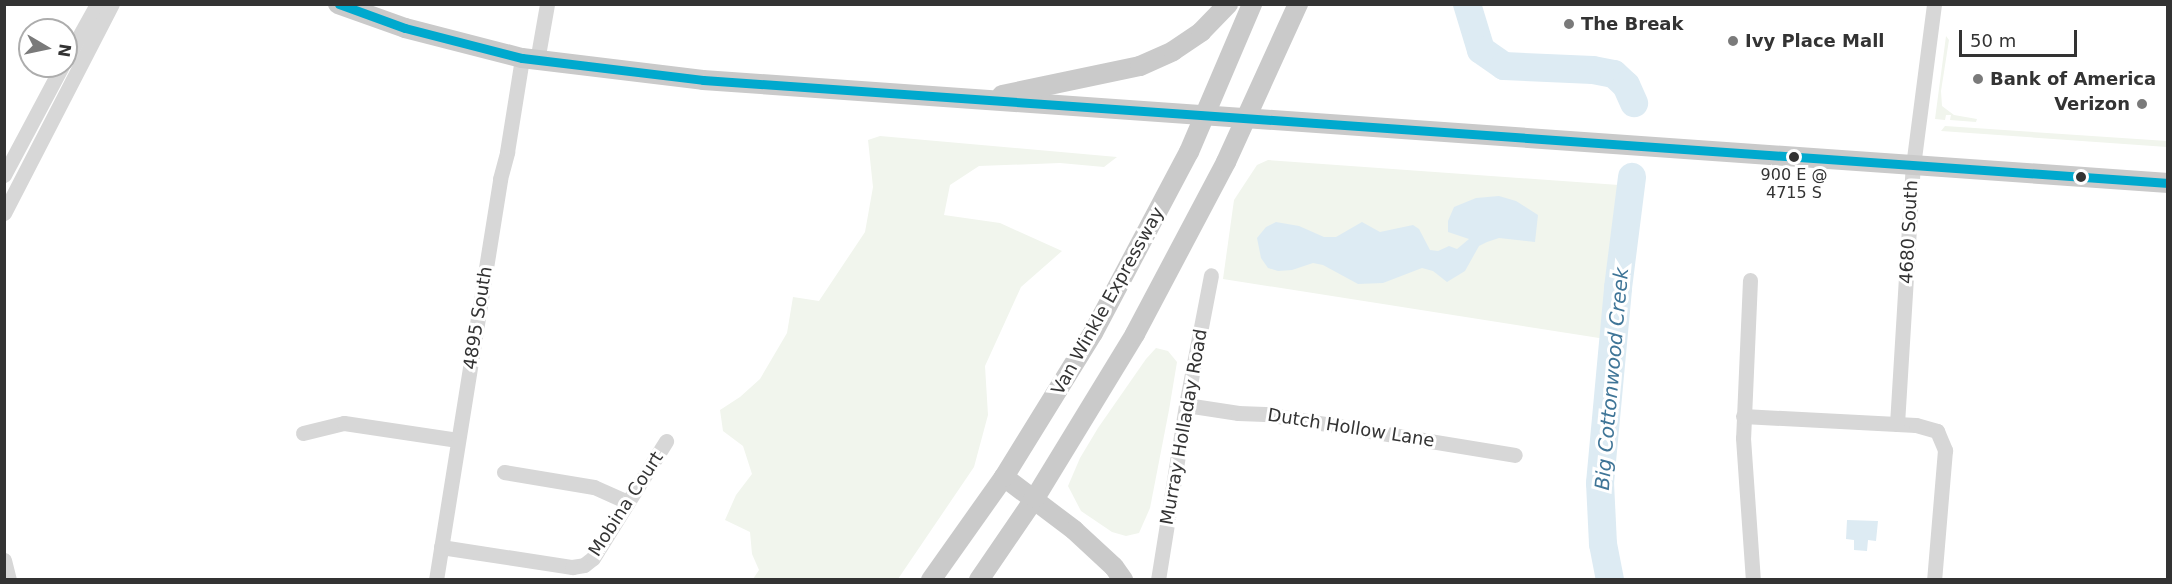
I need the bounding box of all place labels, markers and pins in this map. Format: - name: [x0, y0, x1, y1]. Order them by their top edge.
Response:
- place label: The Break: [1581, 13, 1683, 35]
- marker: The Break: [1562, 17, 1576, 31]
- place label: Ivy Place Mall: [1745, 30, 1884, 52]
- marker: Ivy Place Mall: [1726, 34, 1740, 48]
- place label: Bank of America: [1990, 68, 2156, 90]
- marker: Bank of America: [1971, 72, 1985, 86]
- place label: Verizon: [2054, 93, 2130, 115]
- marker: Verizon: [2135, 97, 2149, 111]
- marker: 900 E @ 4715 S: [1788, 151, 1800, 163]
- place label: 900 E @ 4715 S: [1761, 165, 1827, 203]
- unlabelled marker: [2075, 171, 2087, 183]

